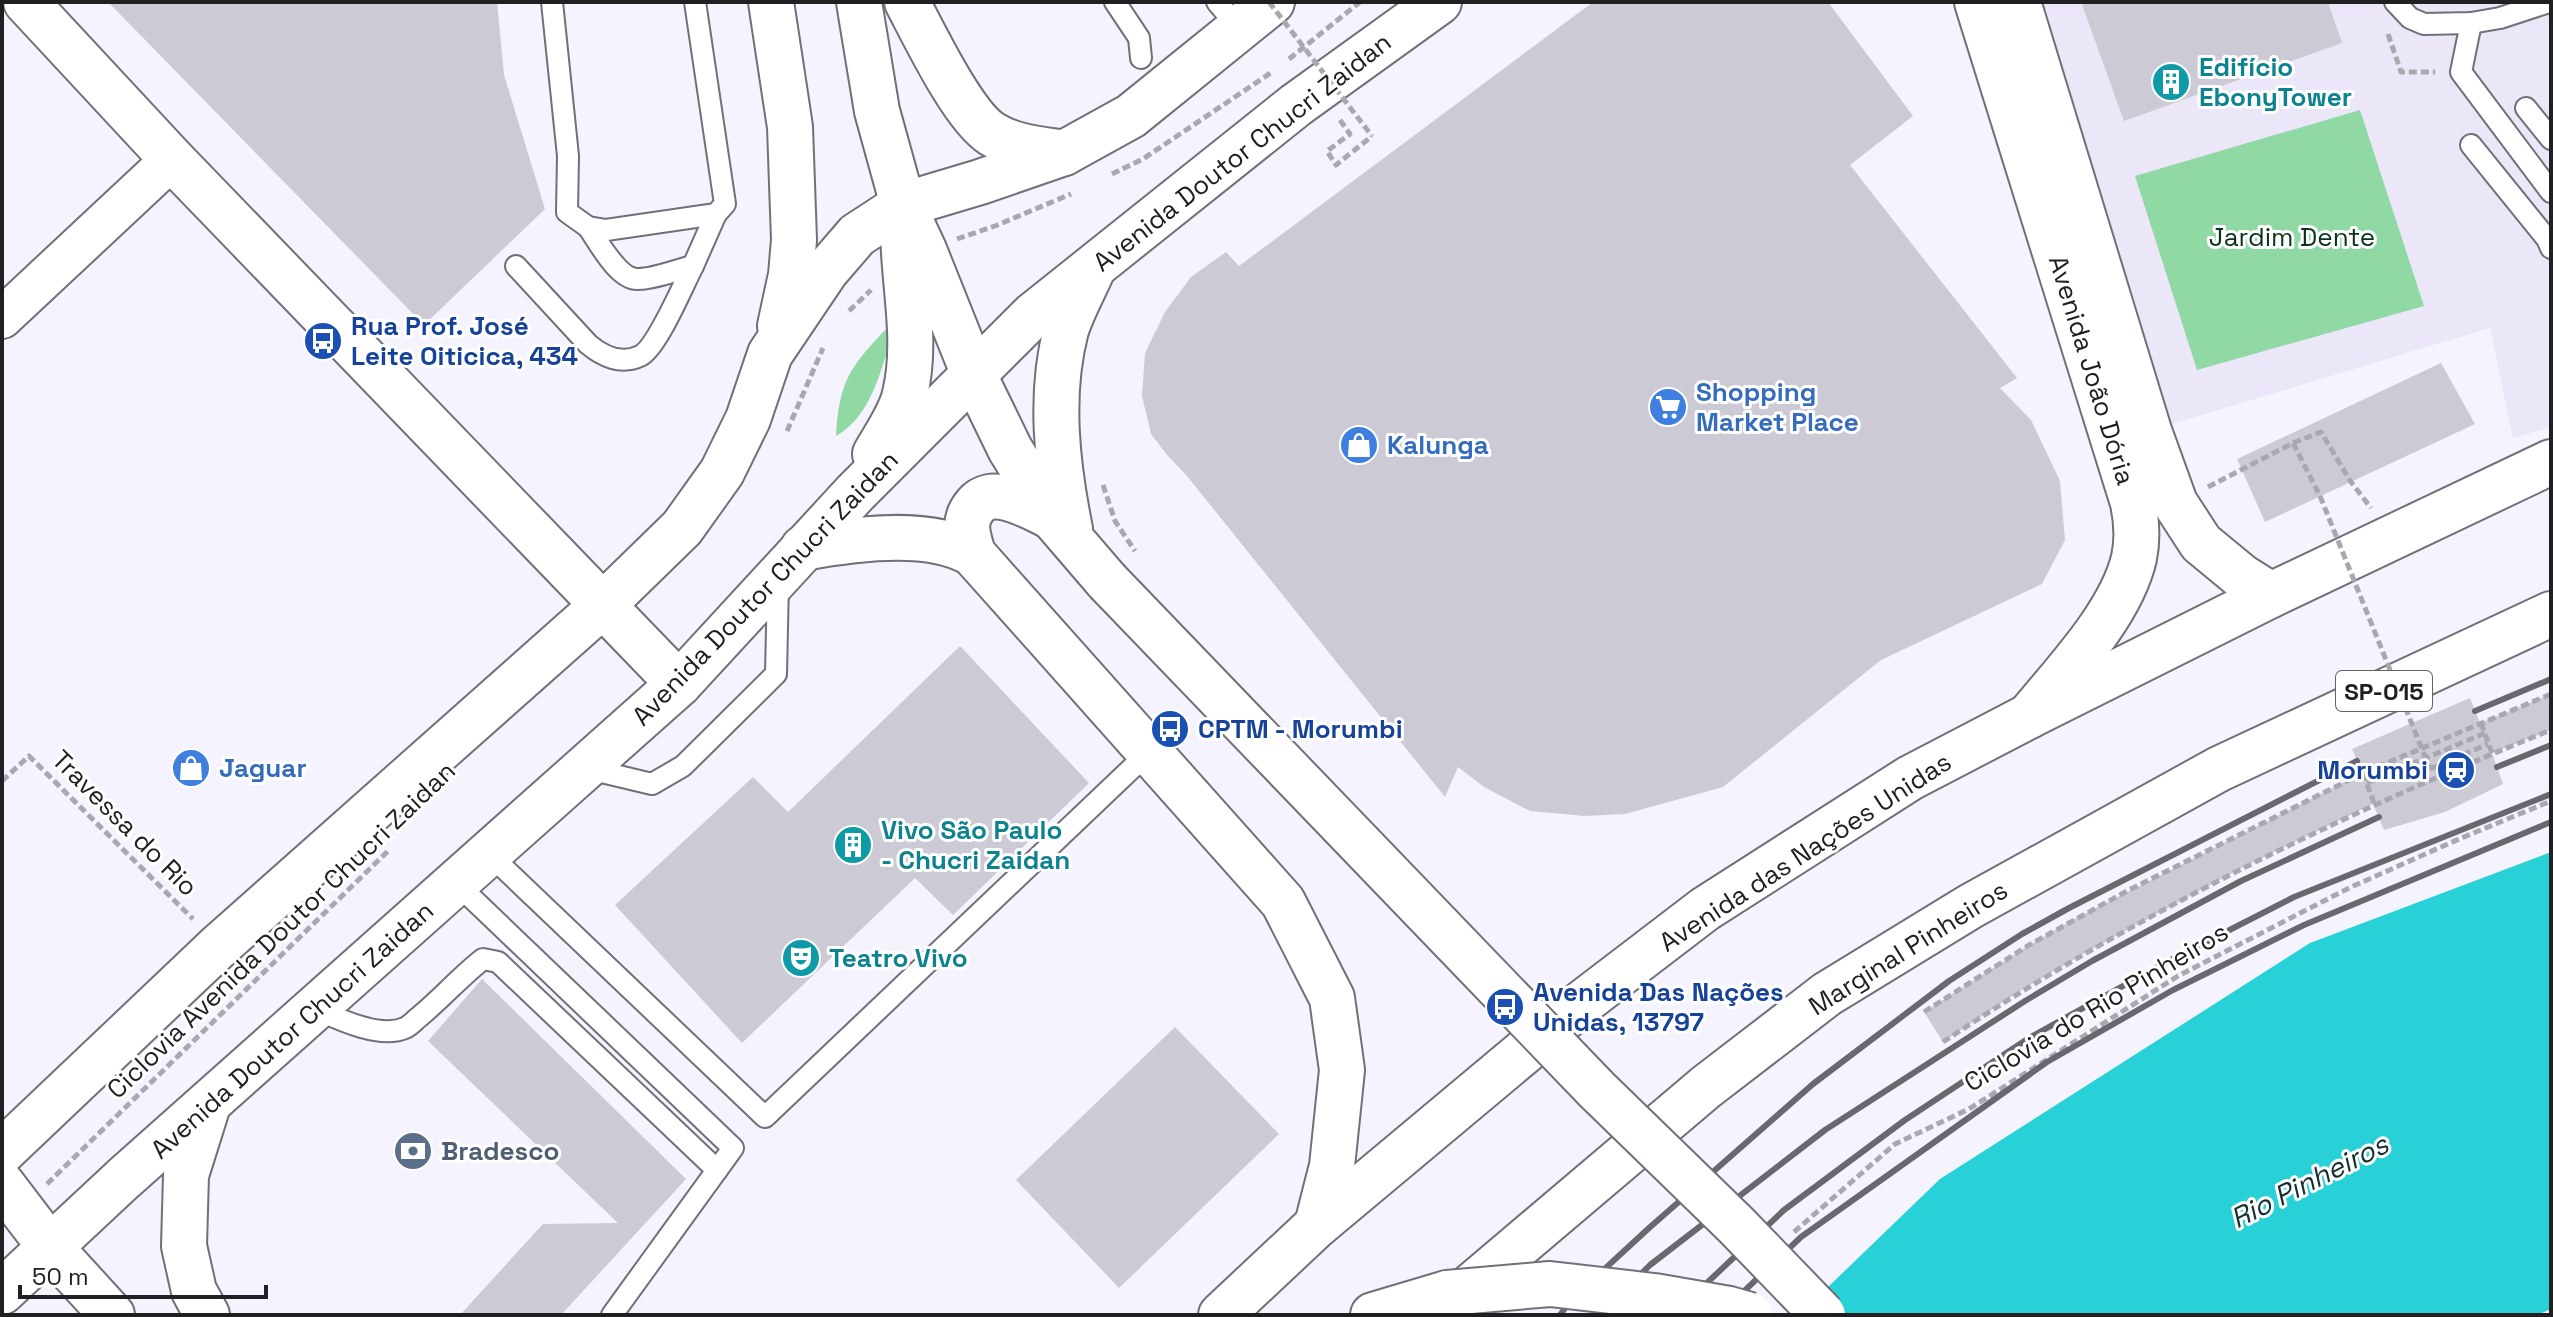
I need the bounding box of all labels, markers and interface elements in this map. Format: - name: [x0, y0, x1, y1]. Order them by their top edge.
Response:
- street label: Avenida Doutor Chucri Zaidan: [1086, 25, 1398, 279]
- place label: Edifício EbonyTower: [2199, 50, 2352, 114]
- building icon: Edifício EbonyTower: [2150, 61, 2192, 103]
- park label: Jardim Dente: [2209, 220, 2375, 254]
- street label: Avenida João Dória: [2041, 251, 2143, 489]
- place label: Rua Prof. José Leite Oiticica, 434: [351, 309, 578, 373]
- bus stop icon: Rua Prof. José Leite Oiticica, 434: [302, 320, 344, 362]
- place label: Shopping Market Place: [1696, 375, 1859, 439]
- supermarket icon: Shopping Market Place: [1647, 386, 1689, 428]
- shop icon: Kalunga: [1338, 424, 1380, 466]
- place label: Kalunga: [1387, 428, 1489, 462]
- street label: Avenida Doutor Chucri Zaidan: [624, 443, 906, 733]
- road number: SP-015: [2336, 671, 2432, 711]
- bus stop icon: CPTM - Morumbi: [1149, 708, 1191, 750]
- place label: CPTM - Morumbi: [1198, 712, 1403, 746]
- street label: Travessa do Rio: [45, 743, 205, 903]
- street label: Avenida das Nações Unidas: [1652, 745, 1958, 959]
- shop icon: Jaguar: [170, 747, 212, 789]
- station icon: Morumbi: [2435, 749, 2477, 791]
- place label: Jaguar: [219, 751, 307, 785]
- place label: Morumbi: [2317, 753, 2428, 787]
- street label: Ciclovia Avenida Doutor Chucri Zaidan: [100, 755, 462, 1105]
- place label: Vivo São Paulo - Chucri Zaidan: [881, 813, 1070, 877]
- building icon: Vivo São Paulo - Chucri Zaidan: [832, 824, 874, 866]
- street label: Marginal Pinheiros: [1802, 873, 2014, 1023]
- street label: Avenida Doutor Chucri Zaidan: [144, 895, 440, 1165]
- street label: Ciclovia do Rio Pinheiros: [1958, 915, 2234, 1099]
- theatre icon: Teatro Vivo: [780, 937, 822, 979]
- place label: Teatro Vivo: [829, 941, 968, 975]
- place label: Avenida Das Nações Unidas, 13797: [1533, 975, 1784, 1039]
- bus stop icon: Avenida Das Nações Unidas, 13797: [1484, 986, 1526, 1028]
- water label: Rio Pinheiros: [2224, 1125, 2395, 1236]
- bank icon: Bradesco: [392, 1130, 434, 1172]
- place label: Bradesco: [441, 1134, 559, 1168]
- scale bar: [20, 1249, 266, 1299]
- text: 50 m: [32, 1261, 89, 1292]

